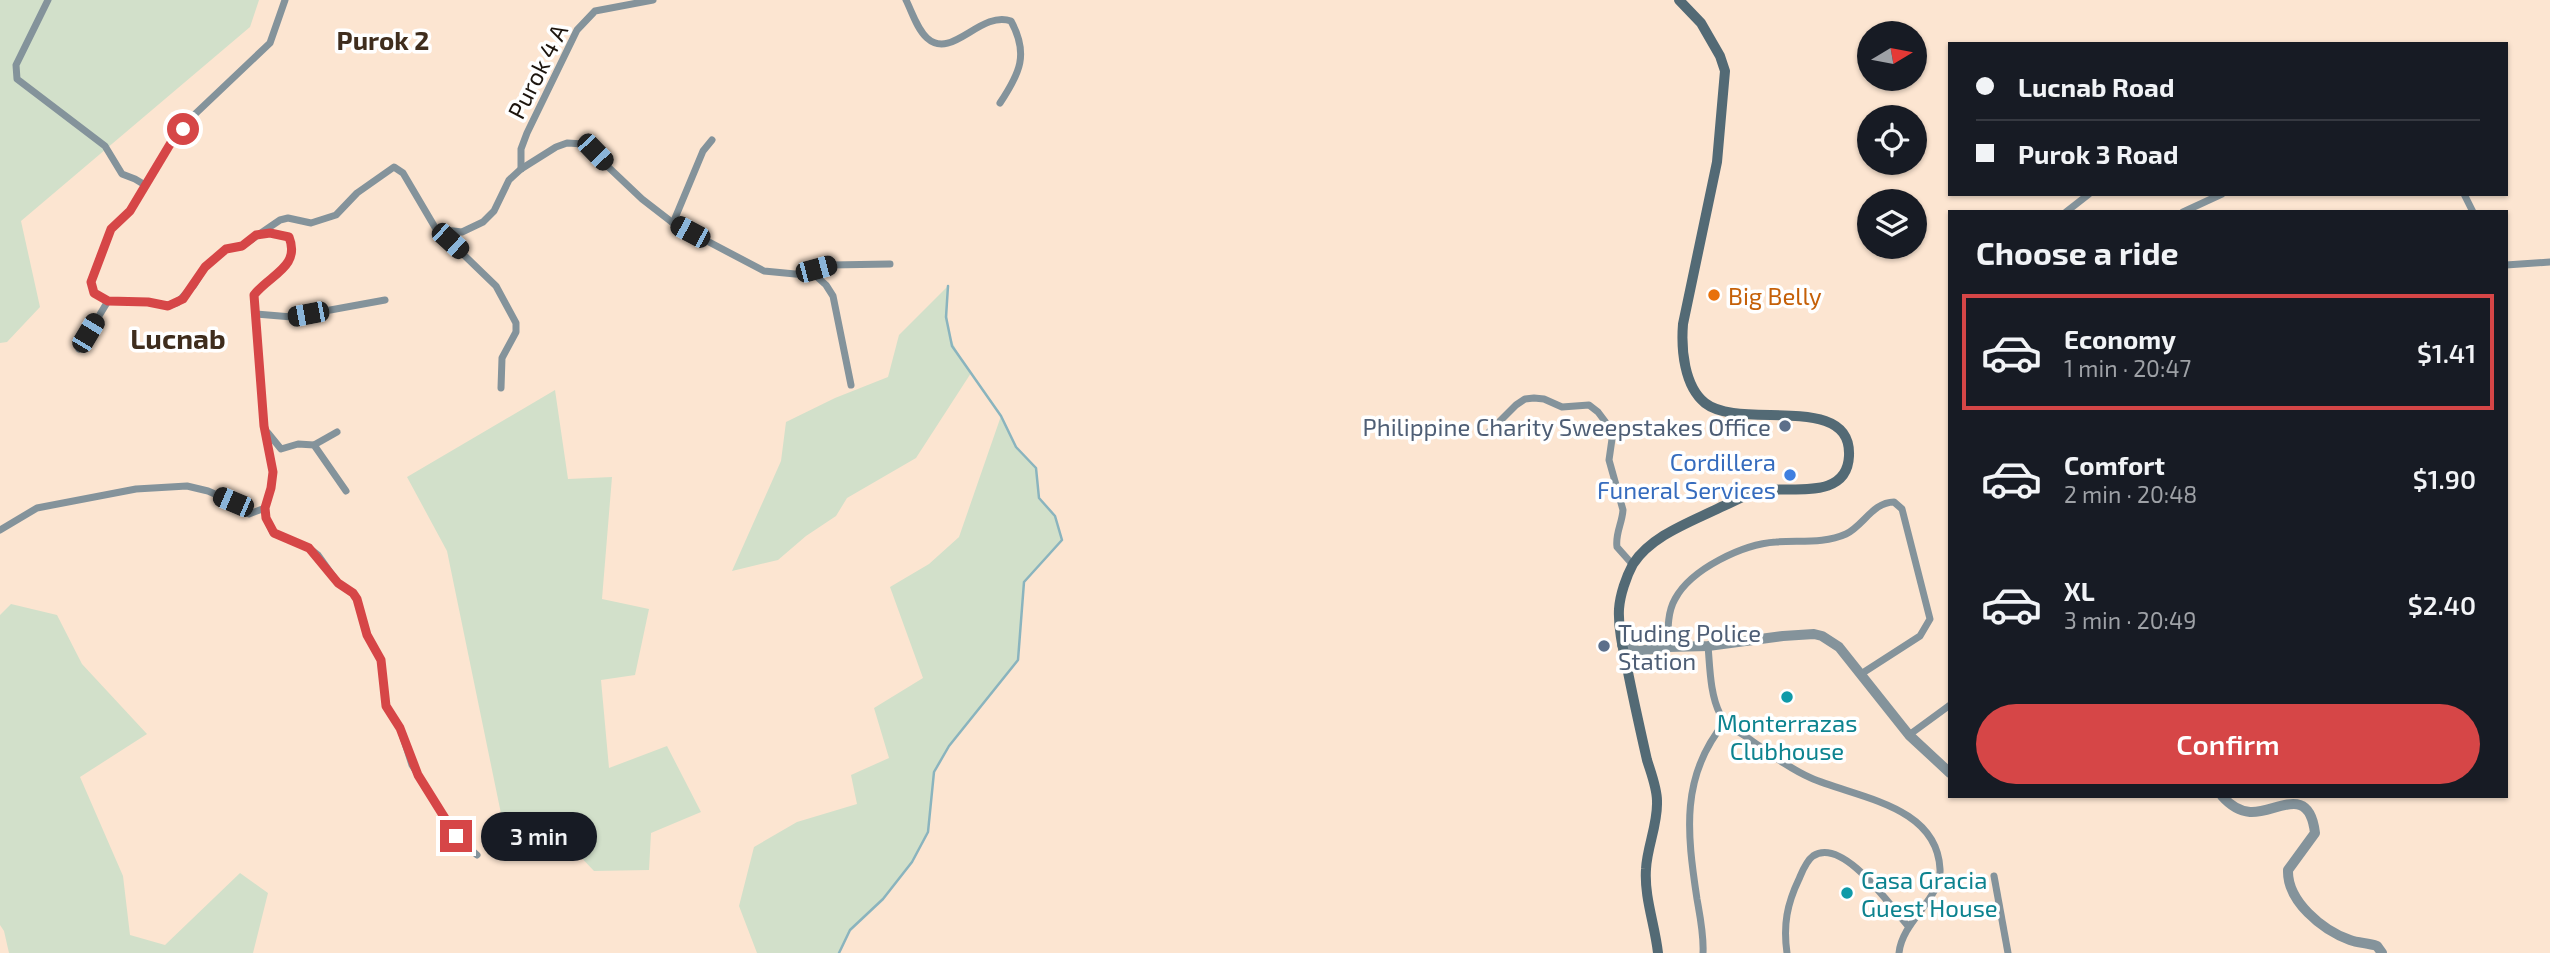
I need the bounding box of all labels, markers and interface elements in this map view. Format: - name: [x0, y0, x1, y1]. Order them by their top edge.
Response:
- street label: Purok 4 A: [501, 19, 573, 123]
- north arrow: [1857, 21, 1927, 91]
- map controls: [1857, 21, 1927, 259]
- district label: Purok 2: [337, 24, 429, 55]
- text: Lucnab Road: [2018, 71, 2174, 102]
- button: locate: [1857, 105, 1927, 175]
- route start: [167, 113, 199, 145]
- car: [573, 130, 618, 174]
- text: Purok 3 Road: [2018, 138, 2178, 169]
- button: layers: [1857, 189, 1927, 259]
- car: [667, 213, 714, 251]
- car: [428, 219, 473, 263]
- text: Choose a ride: [1976, 233, 2179, 271]
- car: [793, 253, 840, 285]
- place label: Big Belly: [1728, 281, 1822, 310]
- marker: Big Belly: [1706, 287, 1722, 303]
- car: [286, 300, 331, 328]
- car: [69, 310, 108, 356]
- district label: Lucnab: [130, 321, 226, 355]
- icon: car: [1980, 321, 2043, 384]
- text: Economy: [2064, 323, 2176, 354]
- text: $1.41: [2417, 337, 2476, 368]
- text: 1 min · 20:47: [2064, 354, 2191, 382]
- place label: Philippine Charity Sweepstakes Office: [1363, 412, 1771, 441]
- marker: Philippine Charity Sweepstakes Office: [1777, 418, 1793, 434]
- place label: Cordillera Funeral Services: [1597, 447, 1776, 504]
- icon: car: [1980, 447, 2043, 510]
- text: Comfort: [2064, 449, 2165, 480]
- text: $1.90: [2413, 463, 2476, 494]
- marker: Cordillera Funeral Services: [1782, 467, 1798, 483]
- text: 2 min · 20:48: [2064, 480, 2197, 508]
- car: [210, 484, 257, 520]
- icon: car: [1980, 573, 2043, 636]
- text: XL: [2064, 575, 2095, 606]
- text: $2.40: [2408, 589, 2476, 620]
- text: 3 min · 20:49: [2064, 606, 2196, 634]
- place label: Tuding Police Station: [1618, 618, 1761, 675]
- marker: Tuding Police Station: [1596, 638, 1612, 654]
- marker: Monterrazas Clubhouse: [1779, 689, 1795, 705]
- button: Confirm: [1976, 704, 2480, 784]
- place label: Monterrazas Clubhouse: [1717, 708, 1857, 765]
- callout: 3 min: [480, 812, 596, 860]
- route end: [440, 820, 472, 852]
- text: 3 min: [510, 822, 568, 850]
- place label: Casa Gracia Guest House: [1861, 865, 1998, 922]
- marker: Casa Gracia Guest House: [1839, 885, 1855, 901]

